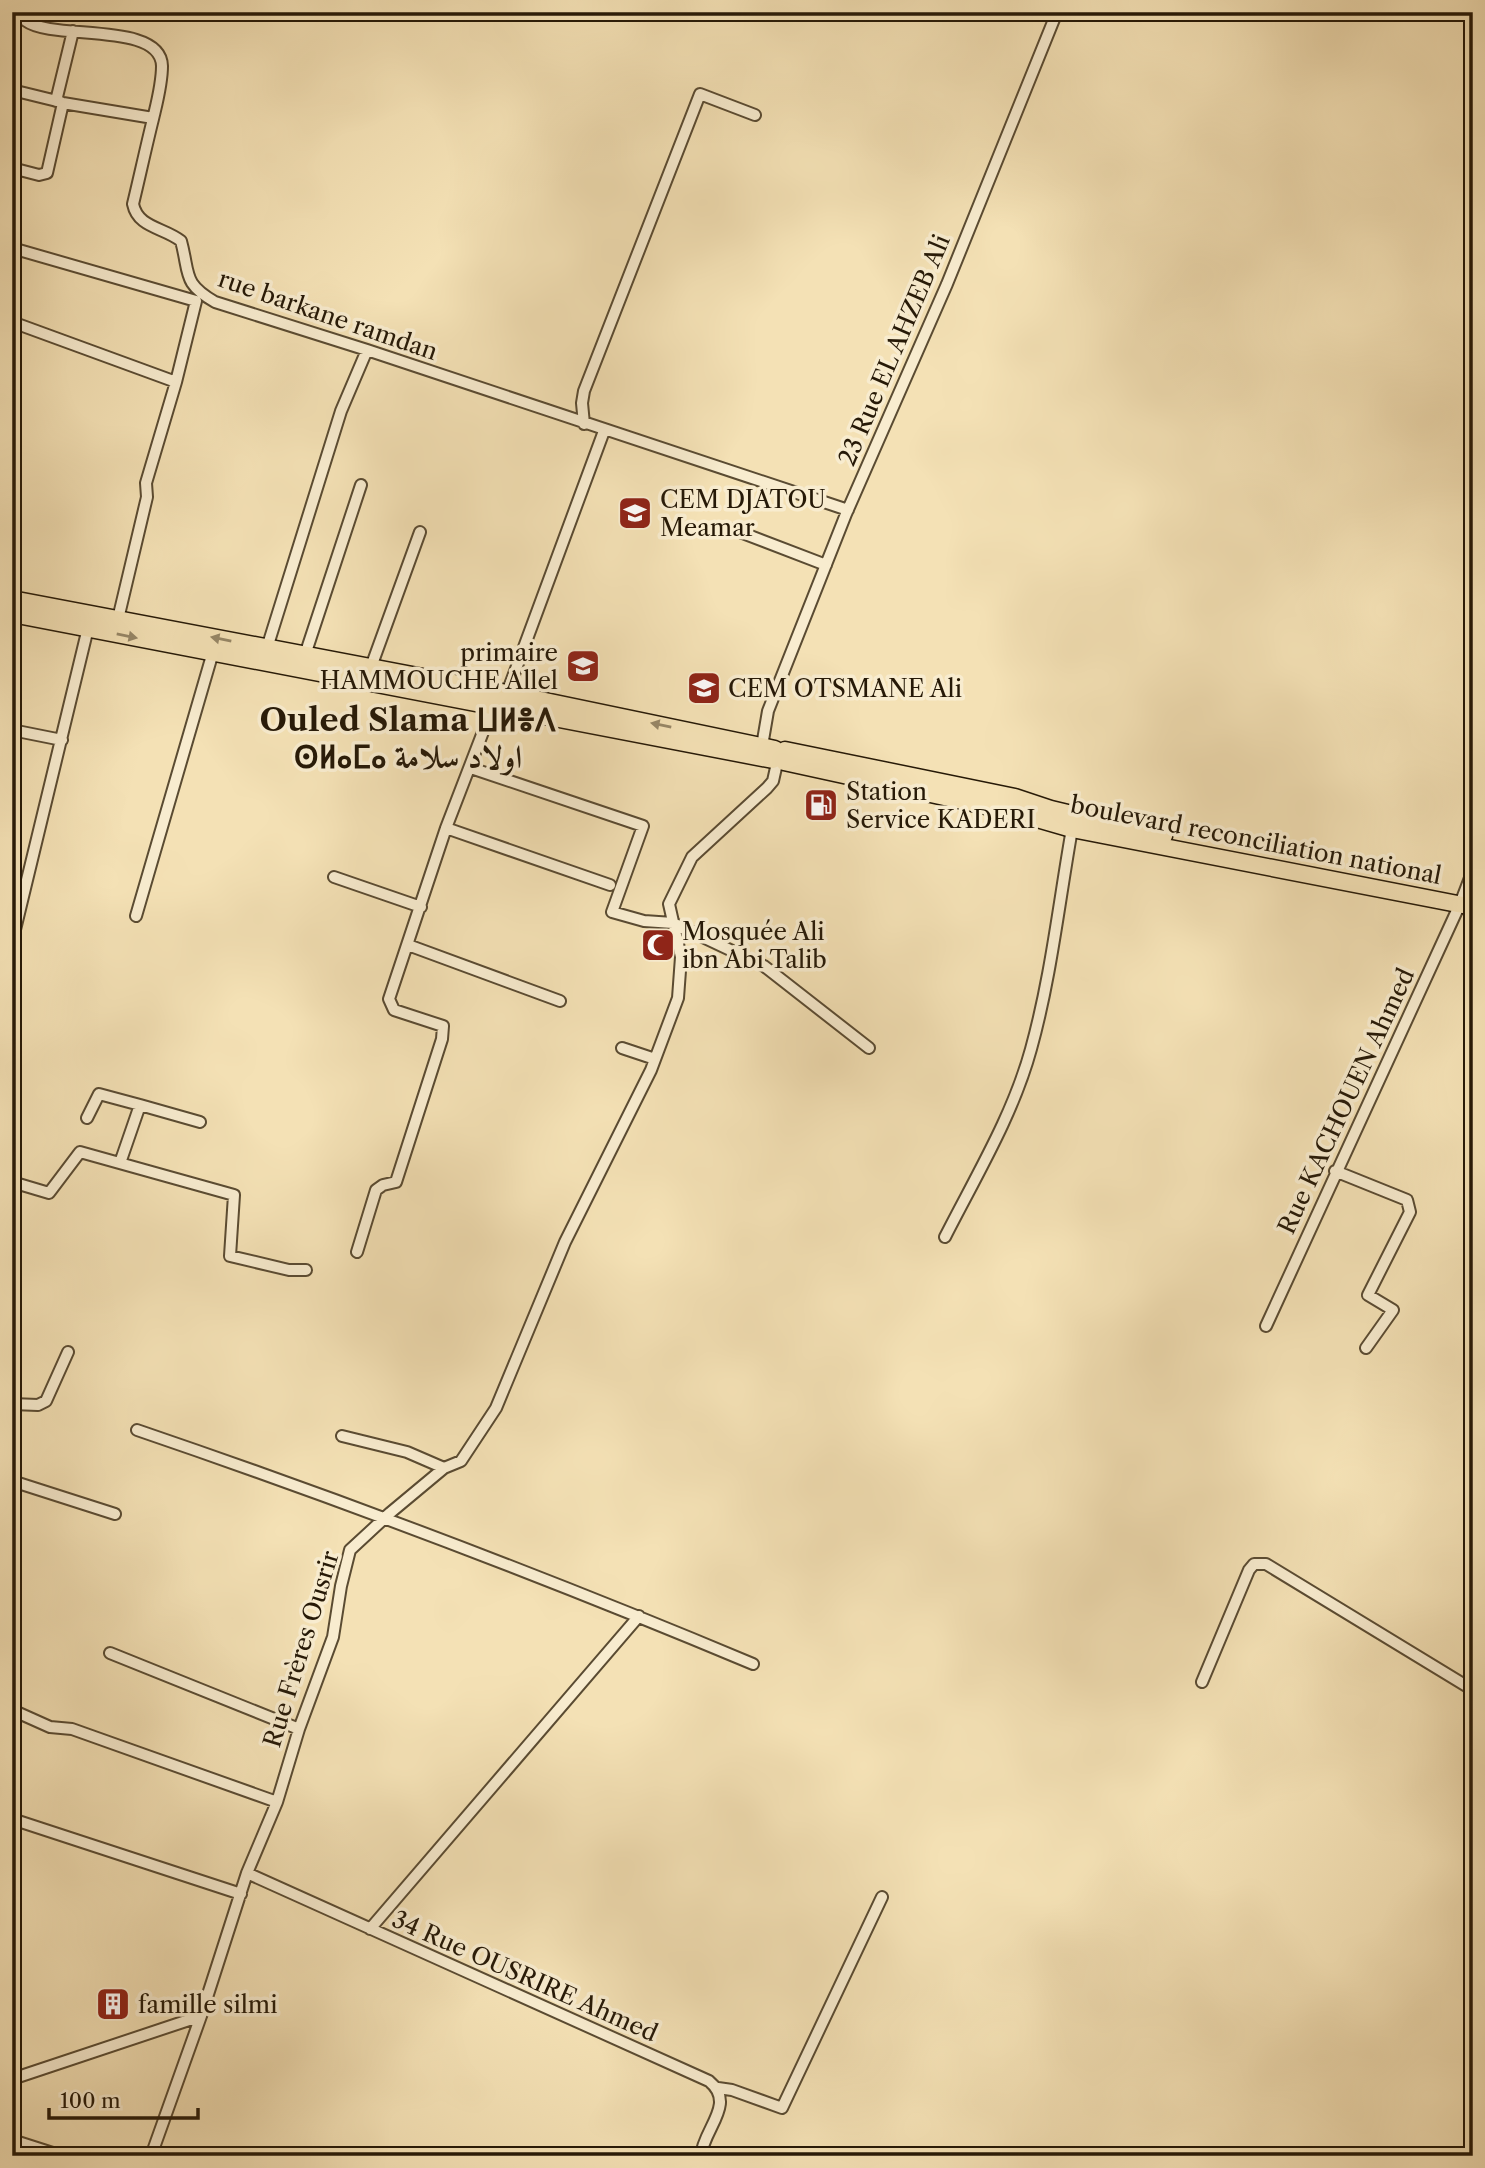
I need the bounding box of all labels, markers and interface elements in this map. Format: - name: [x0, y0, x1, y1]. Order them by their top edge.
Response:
- street label: 23 Rue EL AHZEB Ali: [832, 230, 956, 470]
- street label: rue barkane ramdan: [214, 264, 442, 366]
- place label: CEM DJATOU Meamar: [660, 485, 826, 542]
- school or university icon: CEM DJATOU Meamar: [616, 494, 654, 532]
- one-way arrow: [116, 631, 138, 642]
- one-way arrow: [210, 633, 232, 644]
- place label: primaire HAMMOUCHE Allel: [320, 638, 558, 695]
- school or university icon: primaire HAMMOUCHE Allel: [564, 647, 602, 685]
- school or university icon: CEM OTSMANE Ali: [685, 669, 723, 707]
- place label: CEM OTSMANE Ali: [728, 674, 962, 703]
- district label: Ouled Slama ⵡⵍⴻⴷ ⵙⵍⴰⵎⴰ اولاد سلامة: [260, 700, 556, 776]
- one-way arrow: [650, 719, 672, 730]
- place label: Station Service KADERI: [846, 777, 1035, 834]
- fuel station icon: Station Service KADERI: [802, 786, 840, 824]
- street label: boulevard reconciliation national: [1068, 790, 1444, 890]
- place label: Mosquée Ali ibn Abi Talib: [682, 917, 827, 974]
- mosque icon: Mosquée Ali ibn Abi Talib: [639, 926, 677, 964]
- street label: Rue KACHOUEN Ahmed: [1272, 963, 1421, 1239]
- street label: Rue Frères Ousrir: [257, 1547, 345, 1751]
- street label: 34 Rue OUSRIRE Ahmed: [388, 1904, 663, 2048]
- building icon: famille silmi: [94, 1985, 132, 2023]
- place label: famille silmi: [138, 1990, 278, 2019]
- scale bar: [49, 2077, 198, 2121]
- text: 100 m: [60, 2088, 121, 2113]

